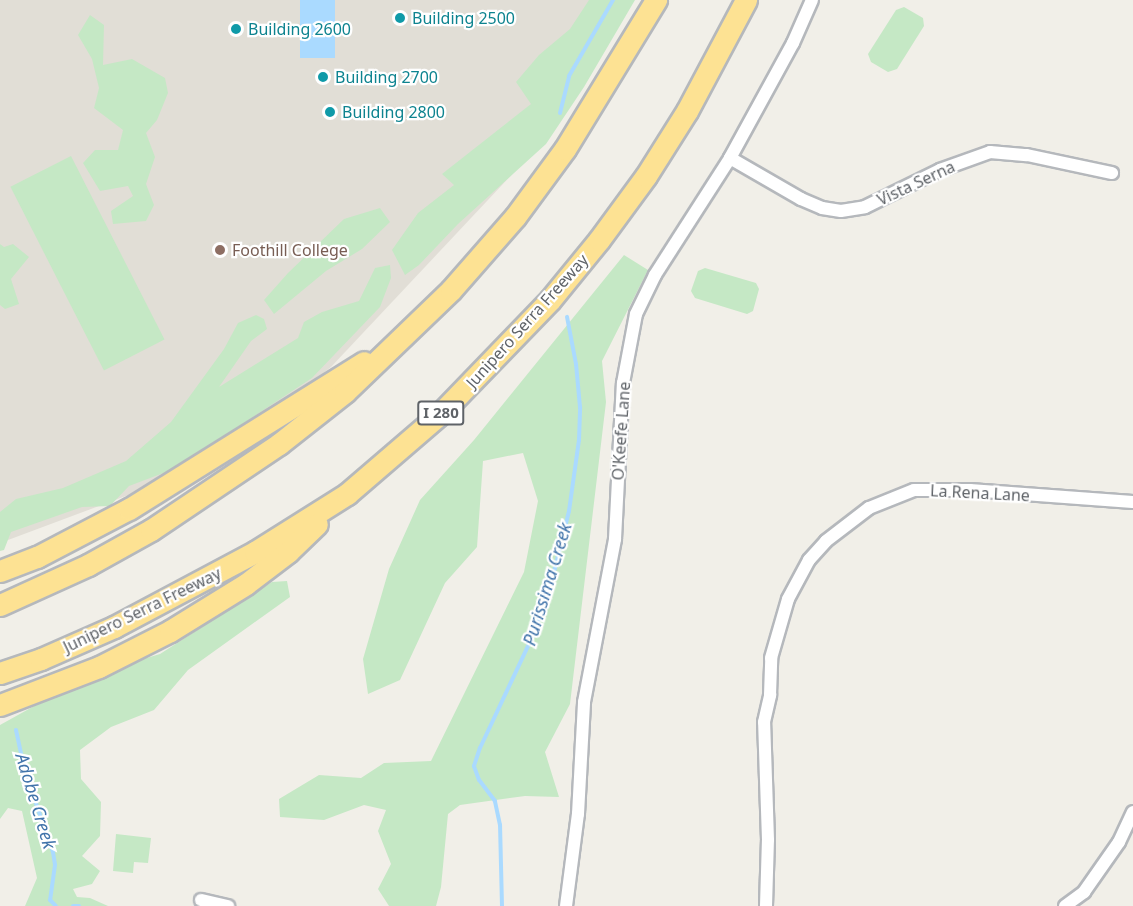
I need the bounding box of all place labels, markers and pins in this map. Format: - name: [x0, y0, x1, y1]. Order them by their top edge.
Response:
- place label: Building 2500: [412, 8, 515, 28]
- marker: Building 2500: [393, 11, 407, 25]
- place label: Building 2600: [248, 19, 351, 39]
- marker: Building 2600: [229, 22, 243, 36]
- place label: Building 2700: [335, 67, 438, 87]
- marker: Building 2700: [316, 70, 330, 84]
- place label: Building 2800: [342, 102, 445, 122]
- marker: Building 2800: [323, 105, 337, 119]
- place label: Foothill College: [232, 240, 348, 260]
- marker: Foothill College: [213, 243, 227, 257]

